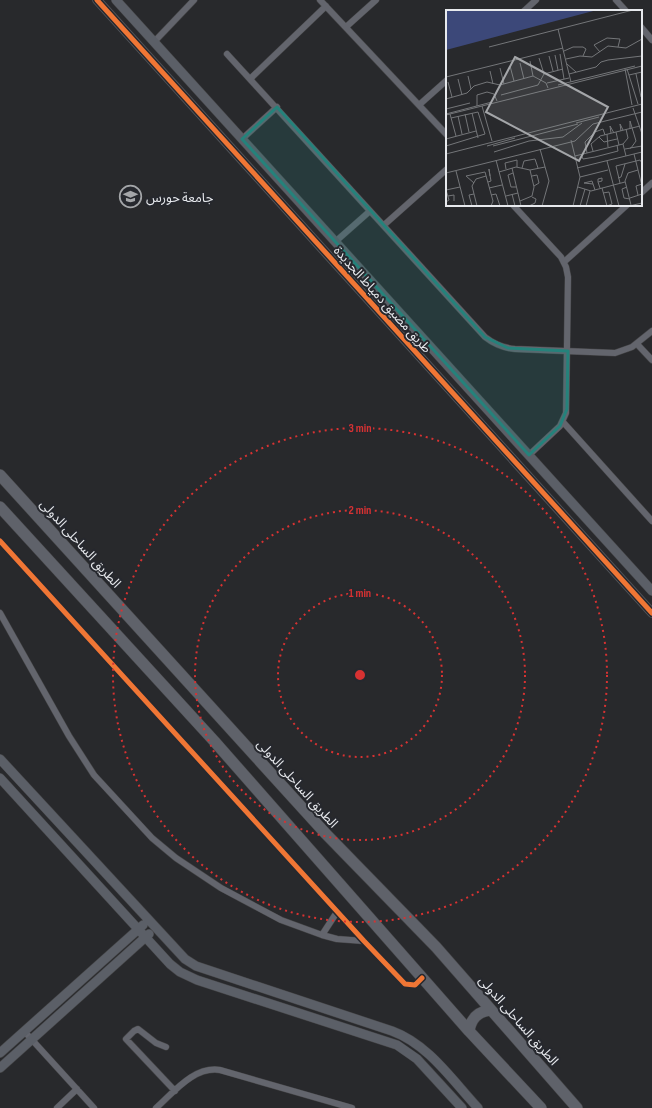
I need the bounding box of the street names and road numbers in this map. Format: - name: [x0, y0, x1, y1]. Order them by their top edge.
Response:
- street label: طريق مضيق دمياط الجديدة: [330, 243, 435, 357]
- street label: الطريق الساحلى الدولى: [36, 496, 124, 591]
- street label: الطريق الساحلى الدولى: [253, 736, 341, 831]
- street label: الطريق الساحلى الدولى: [475, 973, 562, 1069]

